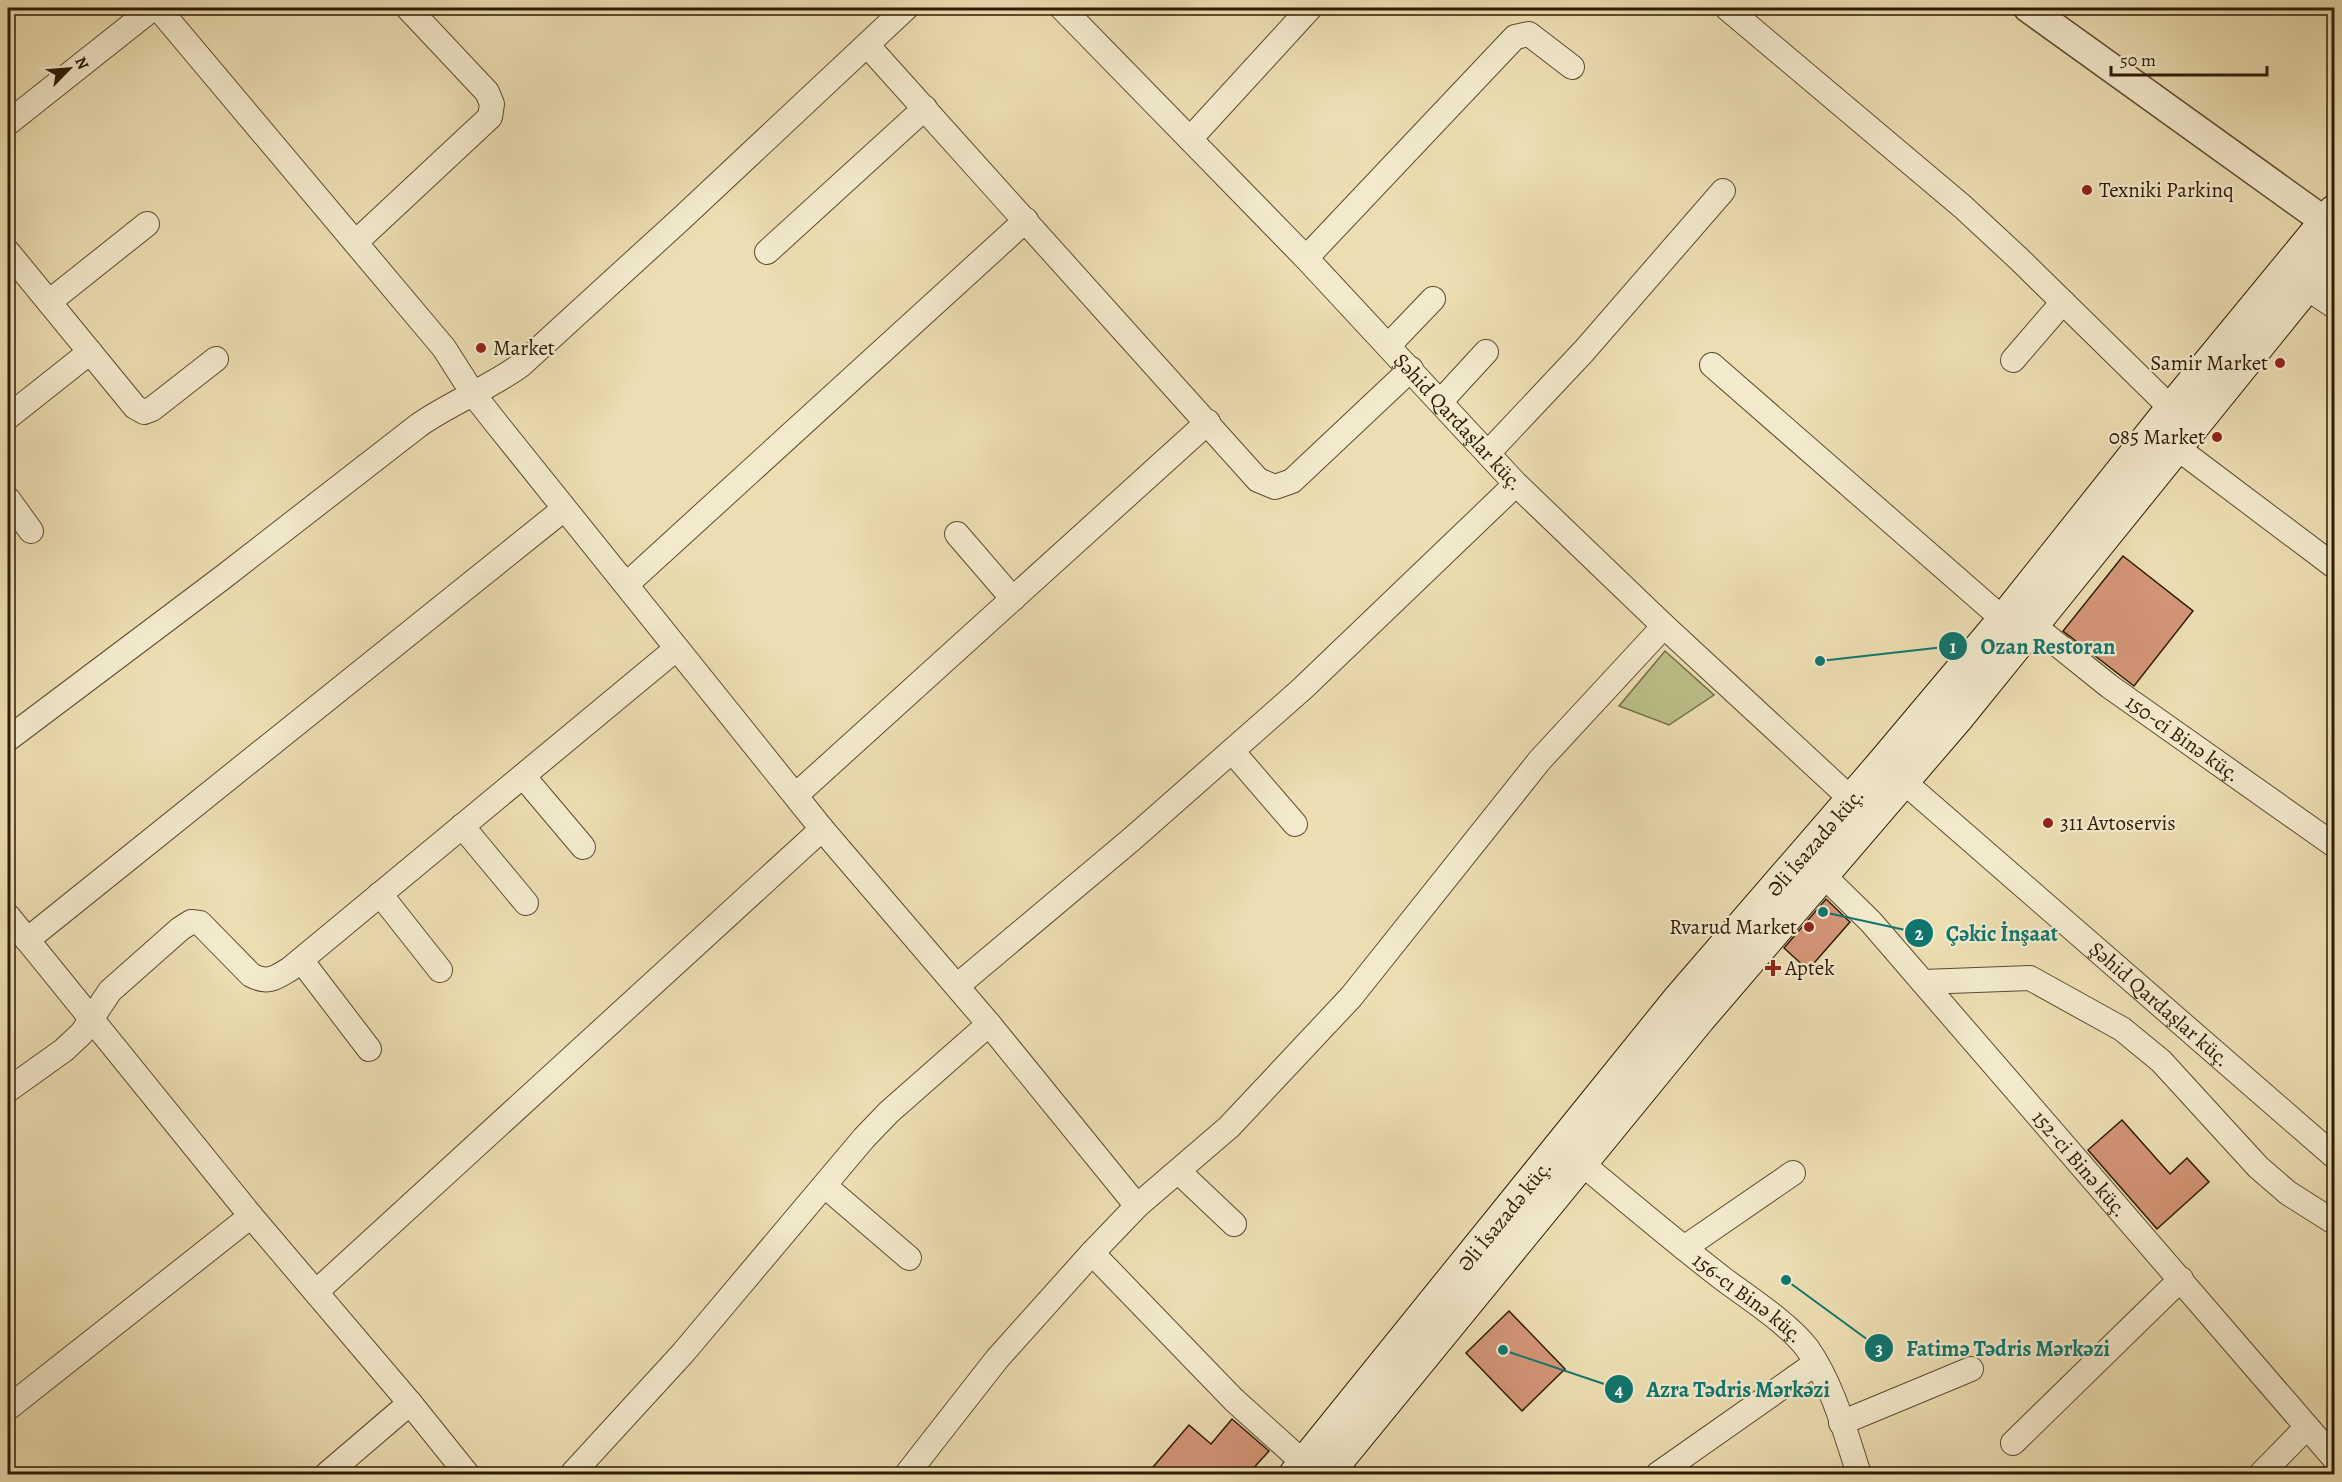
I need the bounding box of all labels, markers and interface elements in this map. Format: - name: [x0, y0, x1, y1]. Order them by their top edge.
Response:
- north arrow: [39, 39, 99, 99]
- scale bar: [2111, 39, 2267, 77]
- text: 50 m: [2120, 48, 2156, 72]
- text: N: [69, 53, 94, 73]
- place label: Texniki Parkinq: [2099, 176, 2234, 204]
- marker: Texniki Parkinq: [2080, 183, 2094, 197]
- place label: Market: [493, 334, 555, 362]
- marker: Market: [474, 341, 488, 355]
- street label: Şəhid Qardaşlar küç.: [1387, 347, 1529, 497]
- place label: Samir Market: [2150, 349, 2268, 377]
- marker: Samir Market: [2273, 356, 2287, 370]
- place label: 085 Market: [2109, 423, 2205, 451]
- marker: 085 Market: [2210, 430, 2224, 444]
- callout: Ozan Restoran: [1938, 626, 2127, 666]
- text: Ozan Restoran: [1981, 632, 2115, 662]
- text: 1: [1950, 635, 1957, 659]
- street label: 150-ci Binə küç.: [2120, 688, 2246, 788]
- street label: Əli İsazadə küç.: [1760, 782, 1870, 903]
- place label: 311 Avtoservis: [2060, 809, 2176, 837]
- marker: 311 Avtoservis: [2041, 816, 2055, 830]
- place label: Rvarud Market: [1669, 913, 1797, 941]
- callout: Çəkic İnşaat: [1904, 913, 2070, 953]
- text: Çəkic İnşaat: [1946, 919, 2059, 949]
- marker: Rvarud Market: [1802, 920, 1816, 934]
- text: 2: [1915, 922, 1924, 946]
- street label: Şəhid Qardaşlar küç.: [2083, 935, 2236, 1073]
- place label: Aptek: [1784, 954, 1835, 982]
- marker: Aptek: [1766, 961, 1780, 975]
- street label: 152-ci Binə küç.: [2026, 1104, 2134, 1223]
- street label: Əli İsazadə küç.: [1451, 1154, 1558, 1277]
- street label: 156-cı Binə küç.: [1687, 1246, 1810, 1349]
- callout: Fatimə Tədris Mərkəzi: [1864, 1328, 2122, 1368]
- text: Fatimə Tədris Mərkəzi: [1906, 1334, 2110, 1364]
- text: 3: [1875, 1337, 1883, 1361]
- callout: Azra Tədris Mərkəzi: [1604, 1369, 1842, 1409]
- text: Azra Tədris Mərkəzi: [1645, 1375, 1830, 1405]
- text: 4: [1615, 1378, 1624, 1402]

